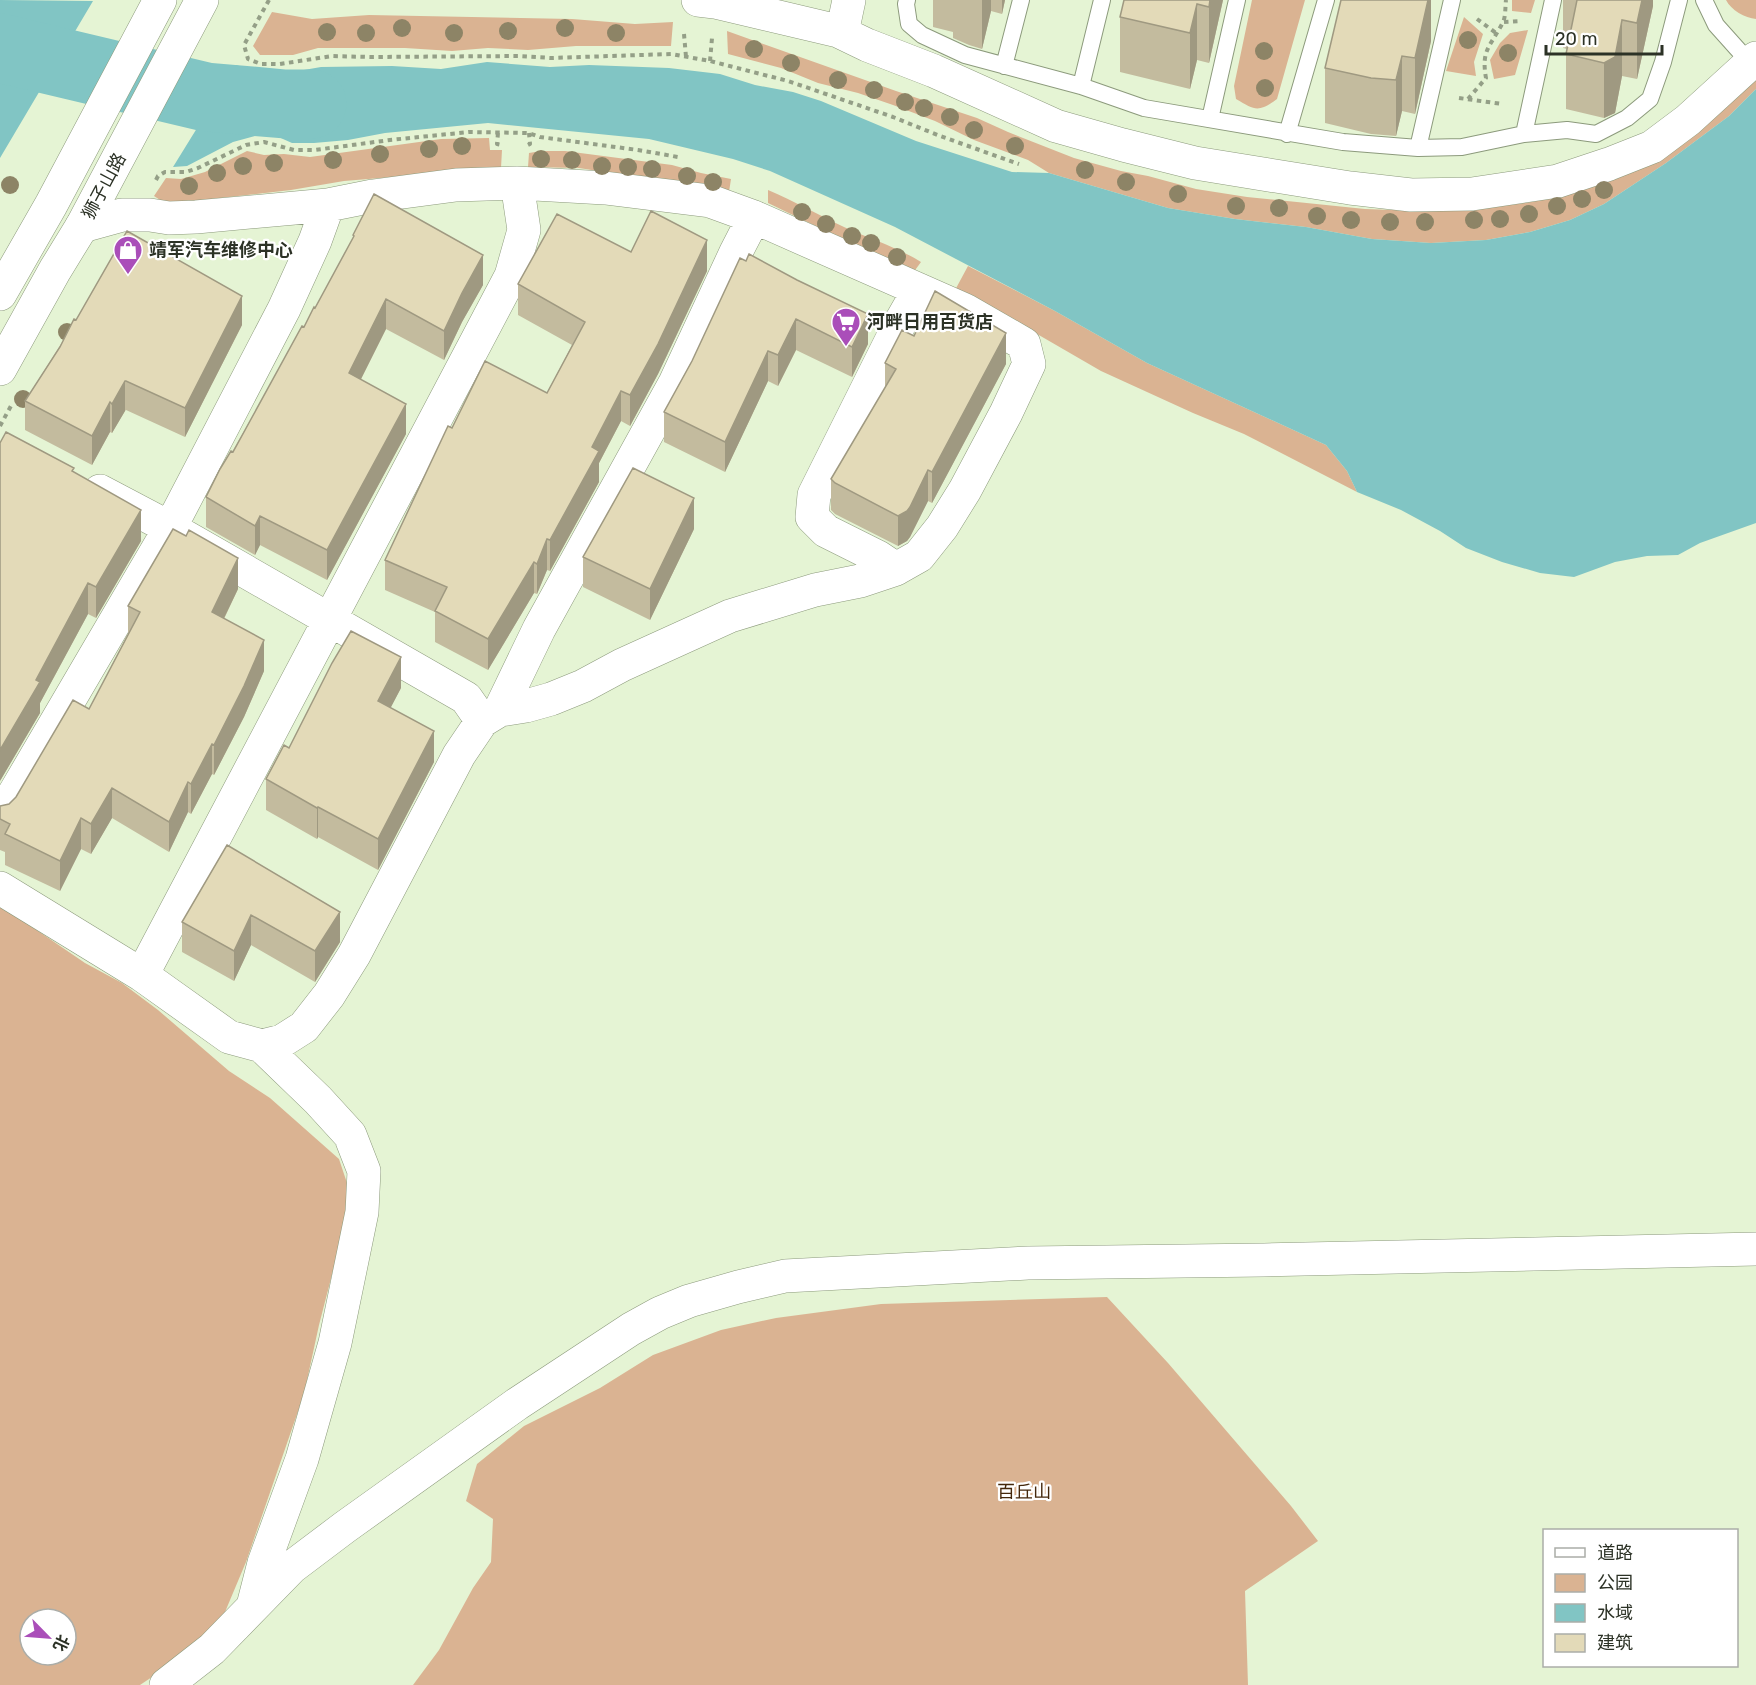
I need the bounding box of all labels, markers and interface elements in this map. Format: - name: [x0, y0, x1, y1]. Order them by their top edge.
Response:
- scale bar: [1546, 18, 1662, 56]
- text: 20 m: [1555, 28, 1597, 50]
- street label: 狮子山路: [77, 149, 131, 223]
- shop icon: 靖军汽车维修中心: [112, 234, 144, 276]
- place label: 靖军汽车维修中心: [149, 239, 293, 261]
- supermarket icon: 河畔日用百货店: [830, 306, 862, 348]
- place label: 河畔日用百货店: [867, 311, 993, 333]
- park label: 百丘山: [997, 1481, 1051, 1503]
- legend: [1543, 1529, 1738, 1667]
- text: 道路: [1597, 1542, 1633, 1564]
- text: 公园: [1597, 1572, 1633, 1594]
- text: 水域: [1597, 1602, 1633, 1624]
- north arrow: [18, 1607, 78, 1667]
- text: 北: [49, 1632, 73, 1654]
- text: 建筑: [1597, 1632, 1633, 1654]

